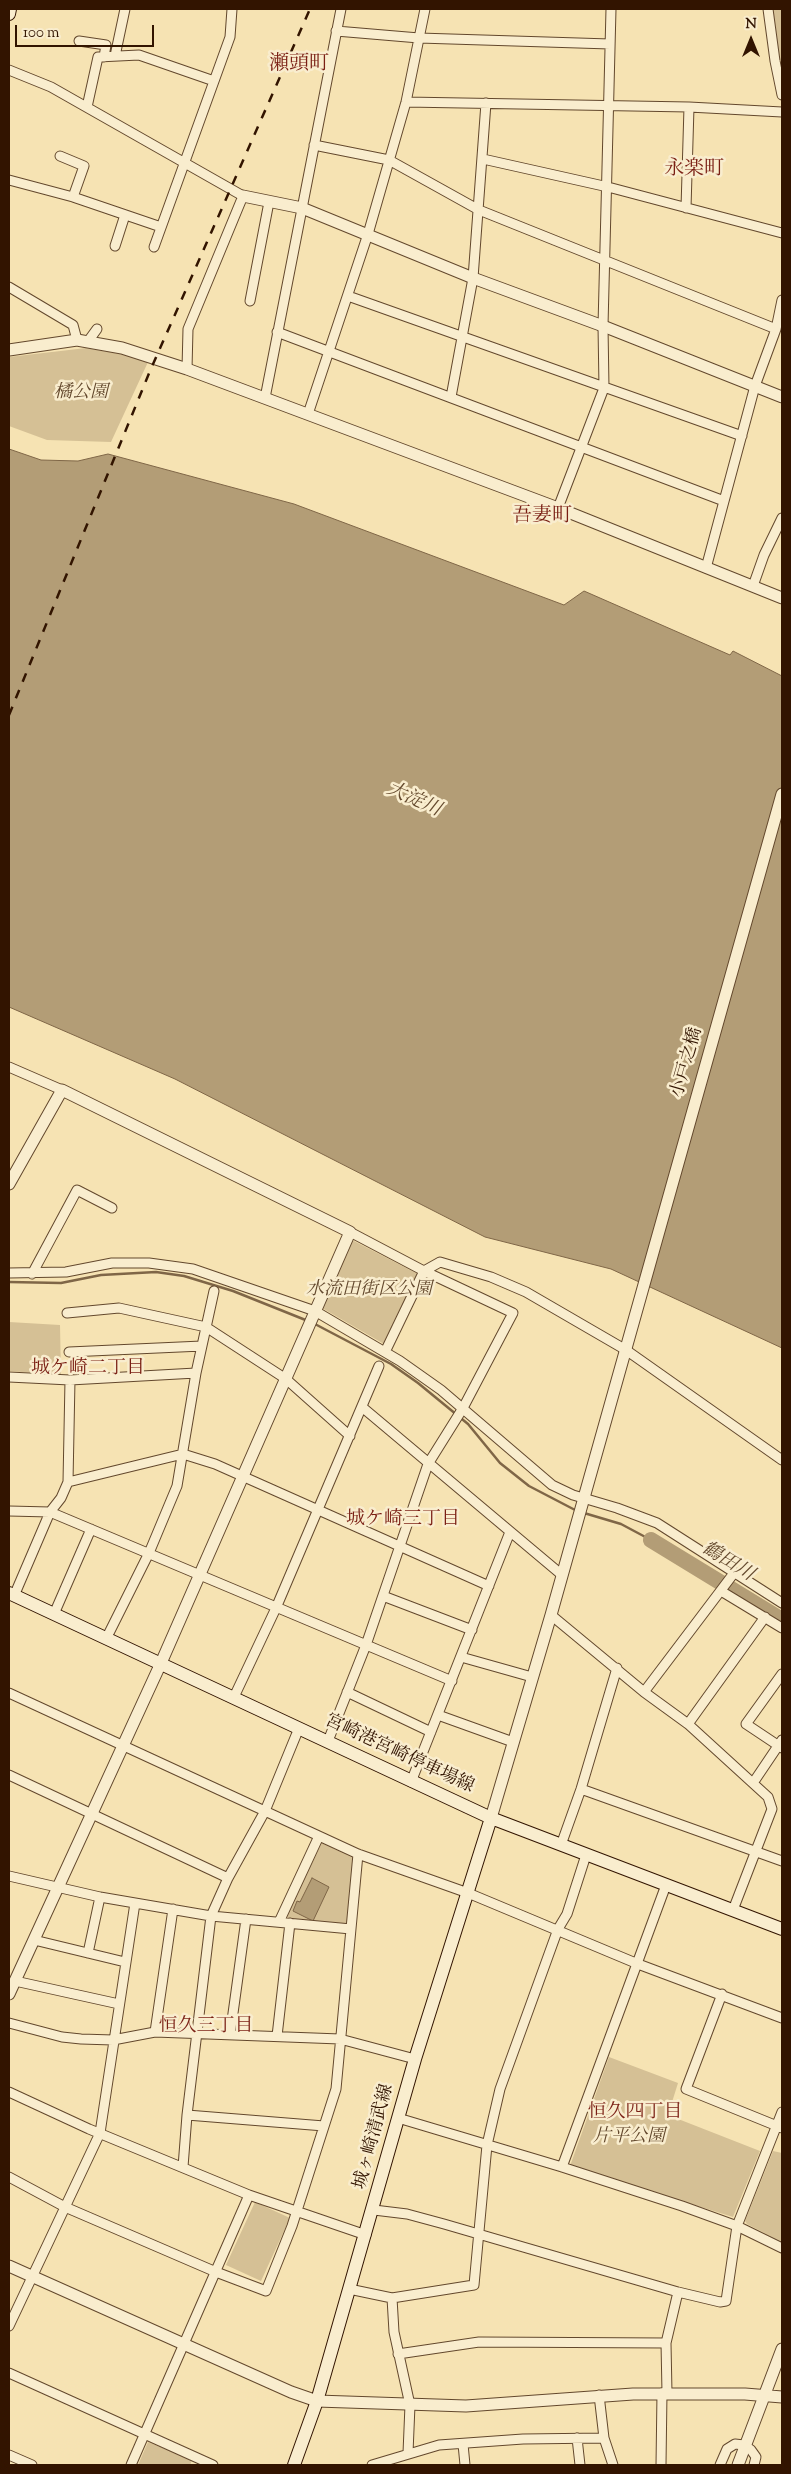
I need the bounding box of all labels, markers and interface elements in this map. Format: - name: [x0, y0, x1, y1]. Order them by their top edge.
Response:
- scale bar: [18, 15, 156, 47]
- north arrow: [726, 15, 776, 65]
- text: N: [745, 15, 757, 35]
- text: 100 m: [23, 23, 59, 44]
- district label: 瀬頭町: [269, 54, 329, 78]
- district label: 永楽町: [664, 159, 724, 183]
- park label: 橘公園: [54, 383, 108, 405]
- district label: 吾妻町: [512, 506, 572, 530]
- water label: 大淀川: [382, 779, 444, 823]
- street label: 小戸之橋: [668, 1025, 708, 1101]
- park label: 水流田街区公園: [306, 1280, 432, 1302]
- district label: 城ケ崎二丁目: [31, 1359, 145, 1381]
- district label: 城ケ崎三丁目: [346, 1510, 460, 1532]
- water label: 鶴田川: [697, 1539, 757, 1587]
- street label: 宮崎港宮崎停車場線: [321, 1711, 477, 1799]
- district label: 恒久三丁目: [159, 2017, 253, 2039]
- street label: 城ヶ崎清武線: [351, 2082, 399, 2192]
- district label: 恒久四丁目: [588, 2103, 682, 2125]
- park label: 片平公園: [593, 2127, 665, 2149]

